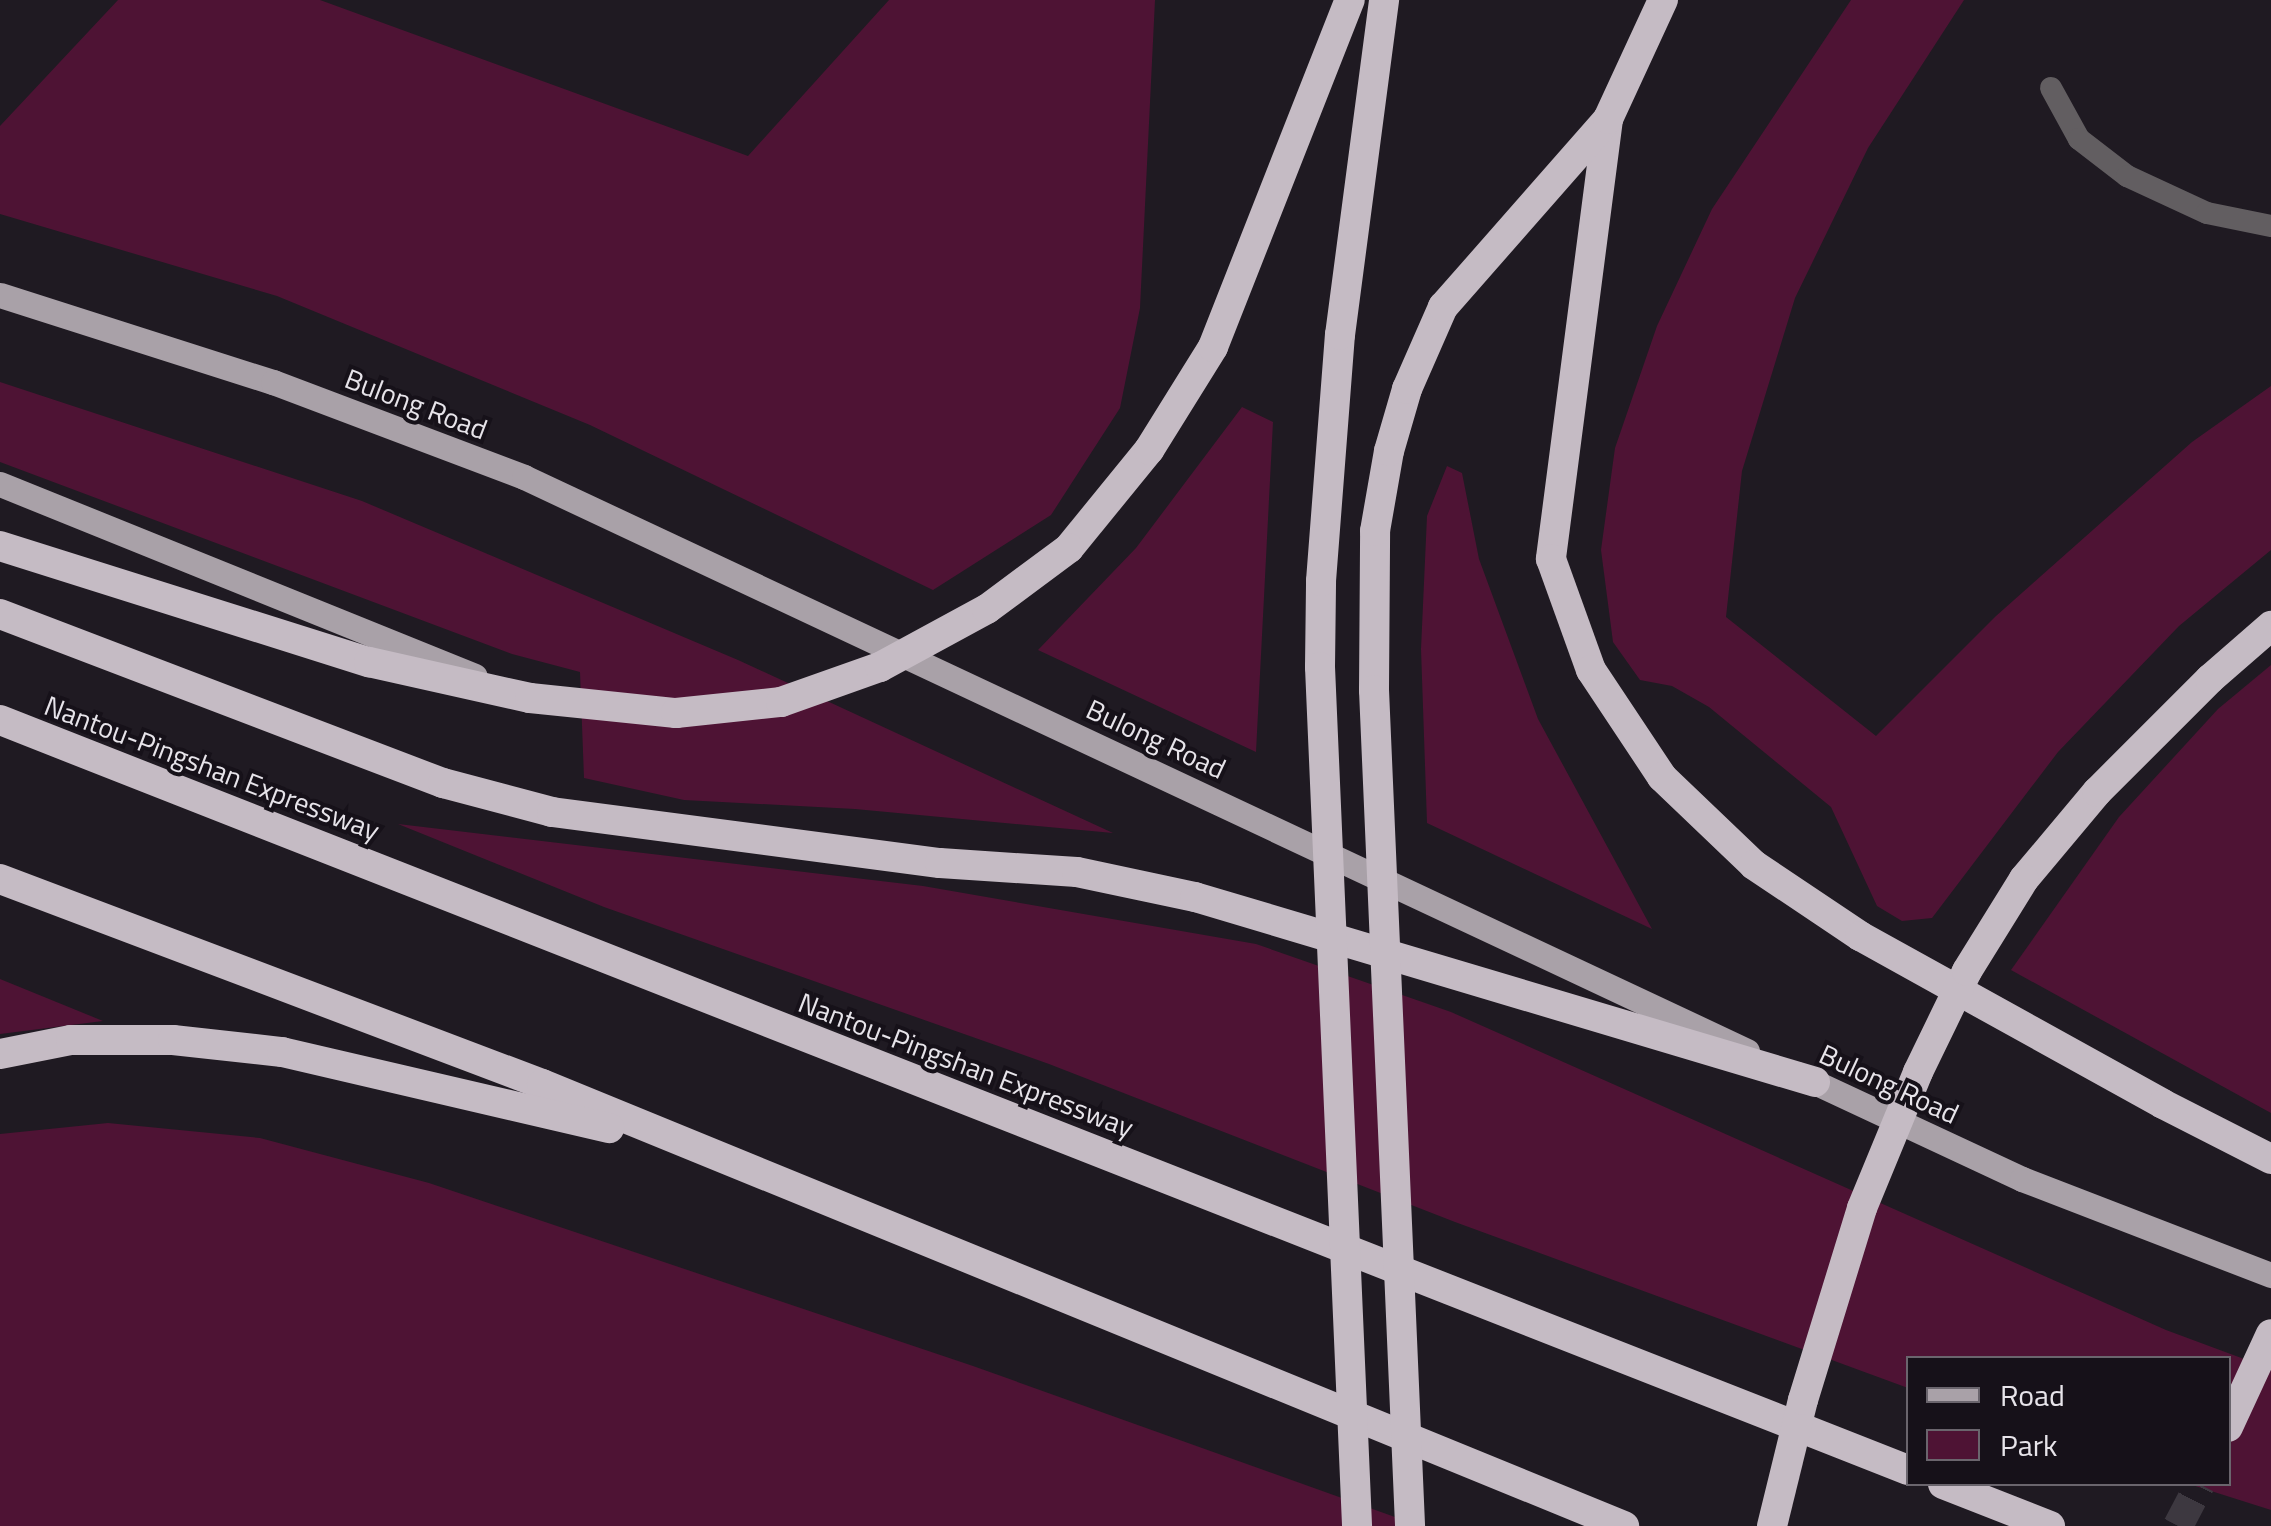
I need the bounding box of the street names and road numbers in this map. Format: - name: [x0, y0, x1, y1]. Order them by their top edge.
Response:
- street label: Bulong Road: [340, 362, 492, 446]
- street label: Nantou-Pingshan Expressway: [40, 689, 384, 847]
- street label: Bulong Road: [1081, 692, 1231, 786]
- street label: Nantou-Pingshan Expressway: [794, 986, 1138, 1144]
- street label: Bulong Road: [1814, 1037, 1964, 1131]

